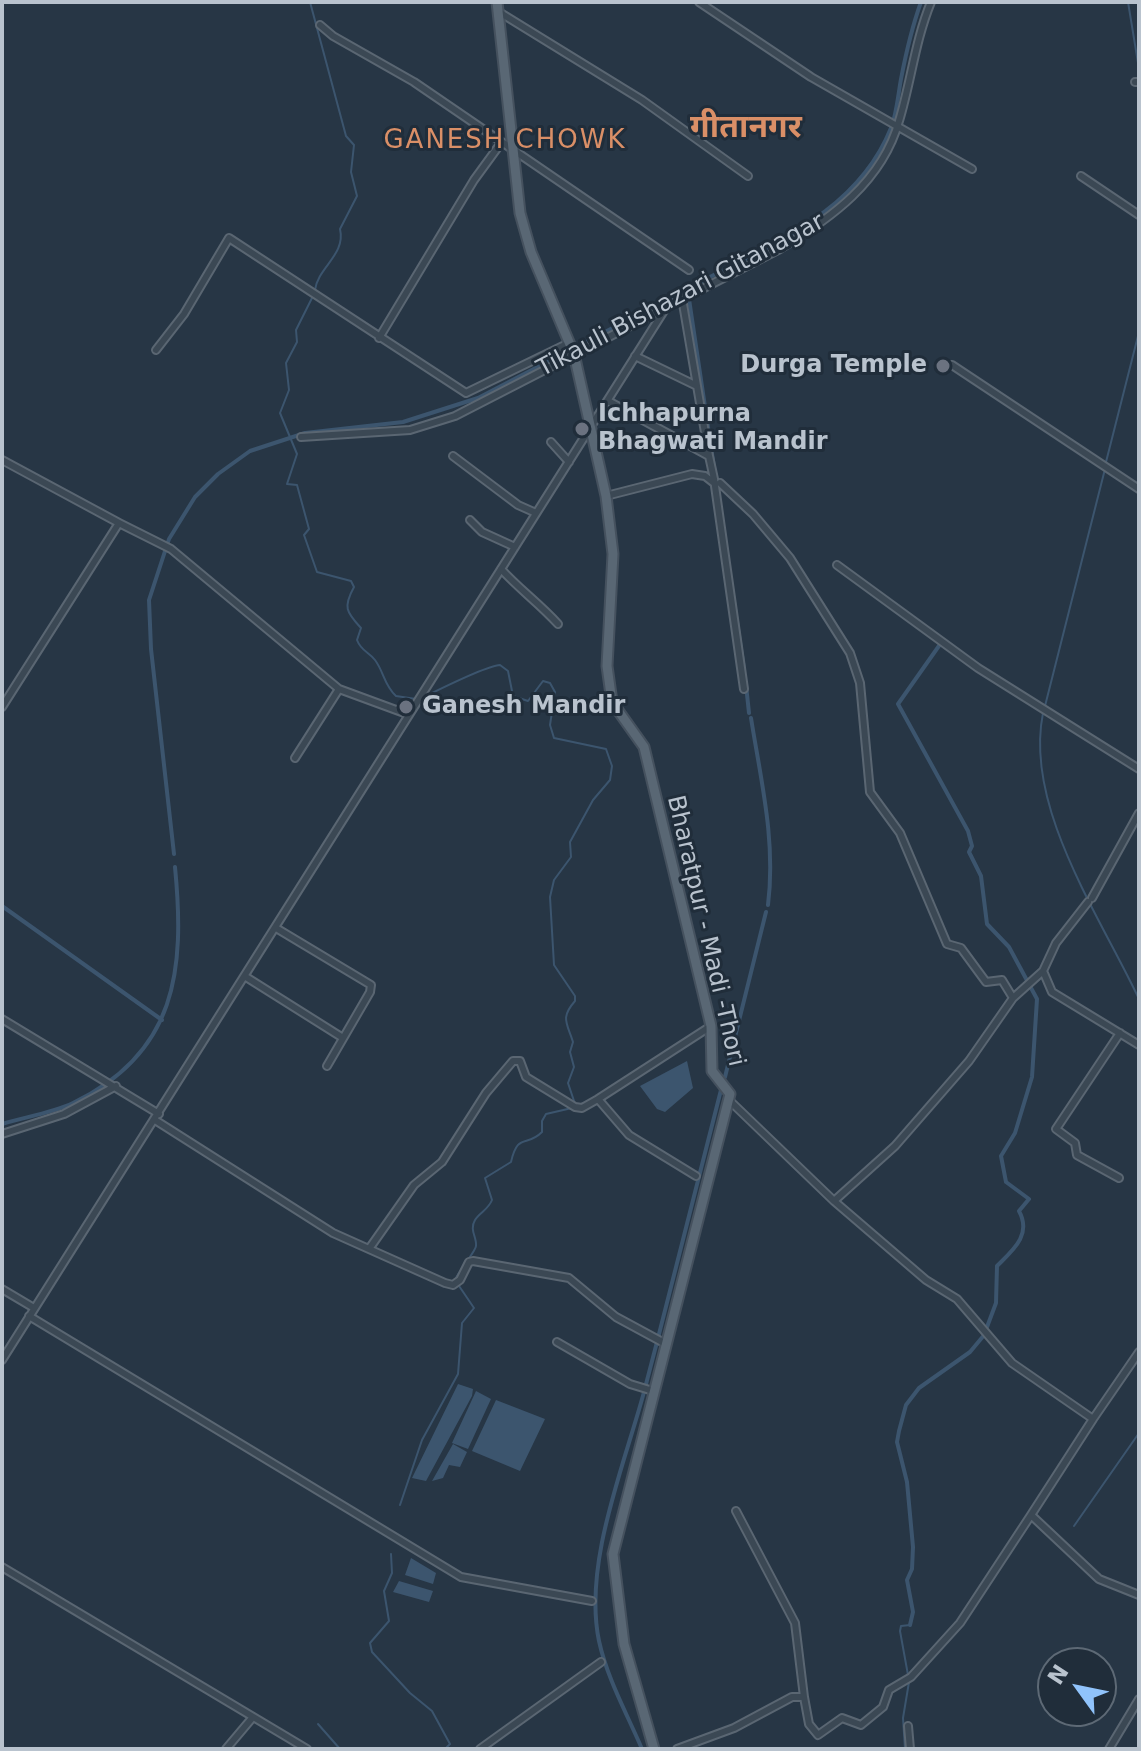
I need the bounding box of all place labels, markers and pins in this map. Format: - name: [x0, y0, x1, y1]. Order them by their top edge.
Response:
- place label: Durga Temple: [740, 352, 927, 380]
- marker: Durga Temple: [934, 357, 952, 375]
- place label: Ichhapurna Bhagwati Mandir: [598, 401, 828, 457]
- marker: Ichhapurna Bhagwati Mandir: [573, 420, 591, 438]
- place label: Ganesh Mandir: [422, 693, 625, 721]
- marker: Ganesh Mandir: [397, 698, 415, 716]

